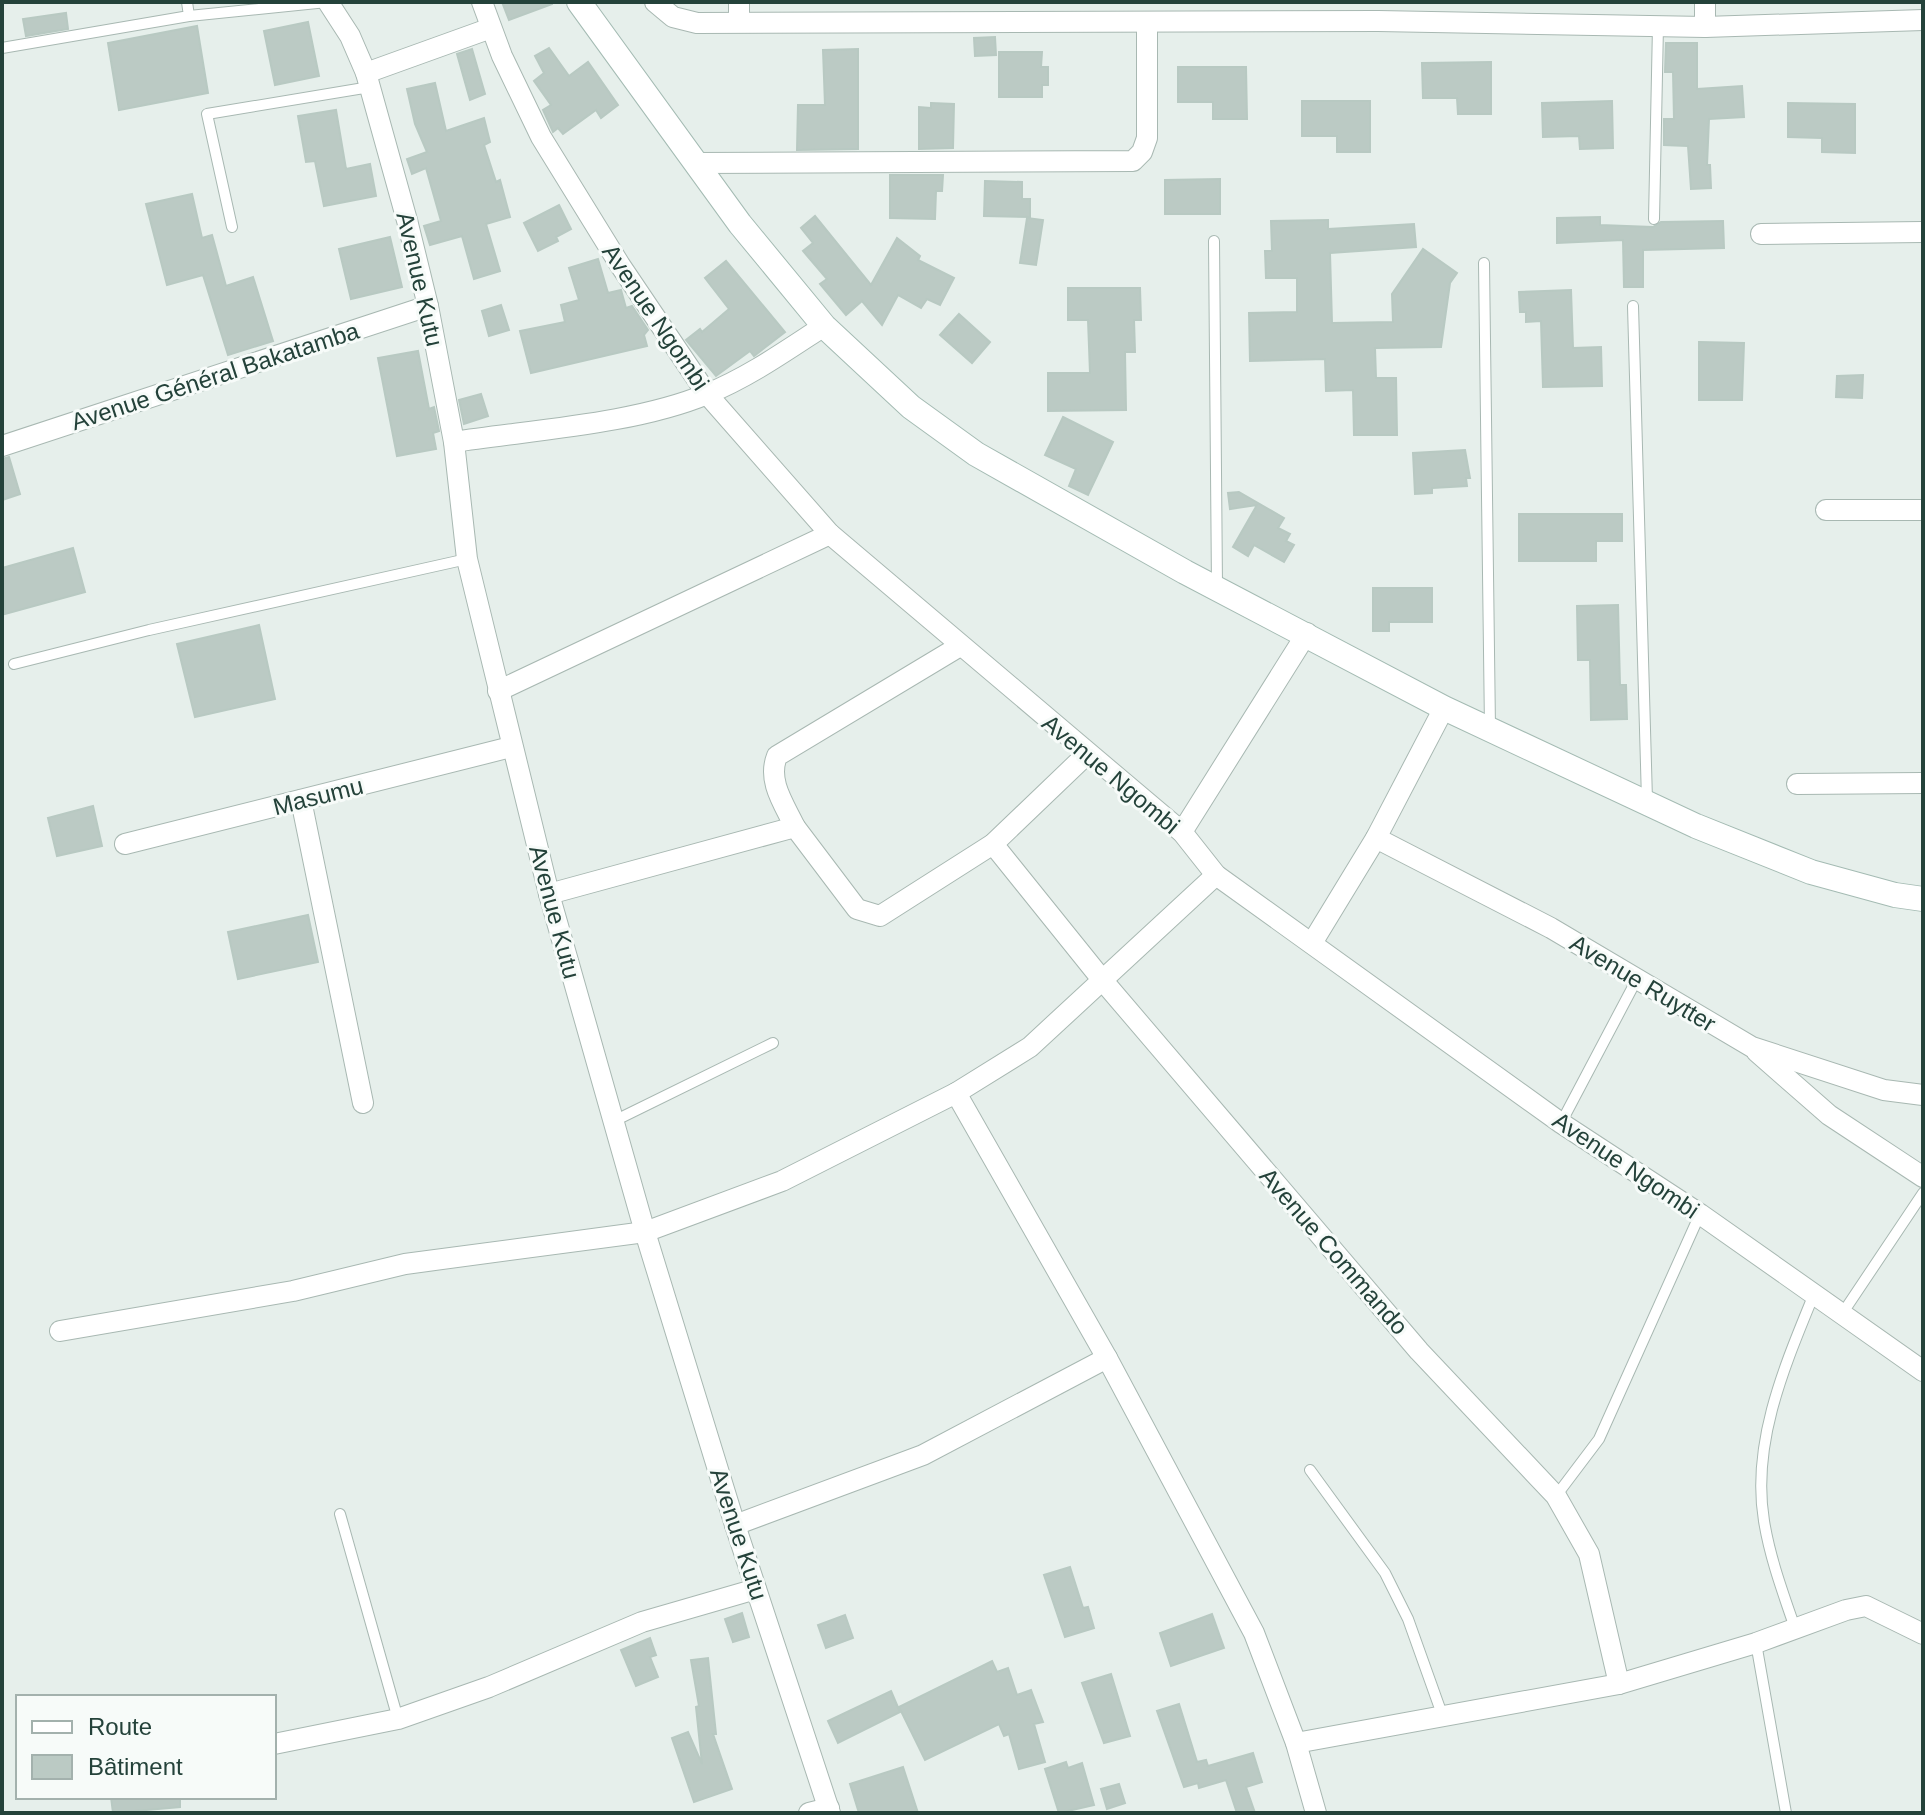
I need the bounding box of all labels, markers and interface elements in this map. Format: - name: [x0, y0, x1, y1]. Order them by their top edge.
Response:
- street label: Avenue Kutu: [391, 209, 449, 349]
- street label: Avenue Ngombi: [597, 239, 715, 395]
- street label: Avenue Général Bakatamba: [68, 316, 363, 435]
- street label: Avenue Ngombi: [1037, 709, 1185, 839]
- street label: Masumu: [270, 772, 366, 820]
- street label: Avenue Kutu: [524, 842, 586, 982]
- street label: Avenue Ruytter: [1565, 929, 1721, 1037]
- street label: Avenue Ngombi: [1548, 1106, 1704, 1224]
- street label: Avenue Commando: [1254, 1162, 1414, 1340]
- street label: Avenue Kutu: [705, 1465, 773, 1603]
- legend: [16, 1695, 276, 1799]
- text: Route: [88, 1713, 152, 1740]
- text: Bâtiment: [88, 1753, 183, 1780]

